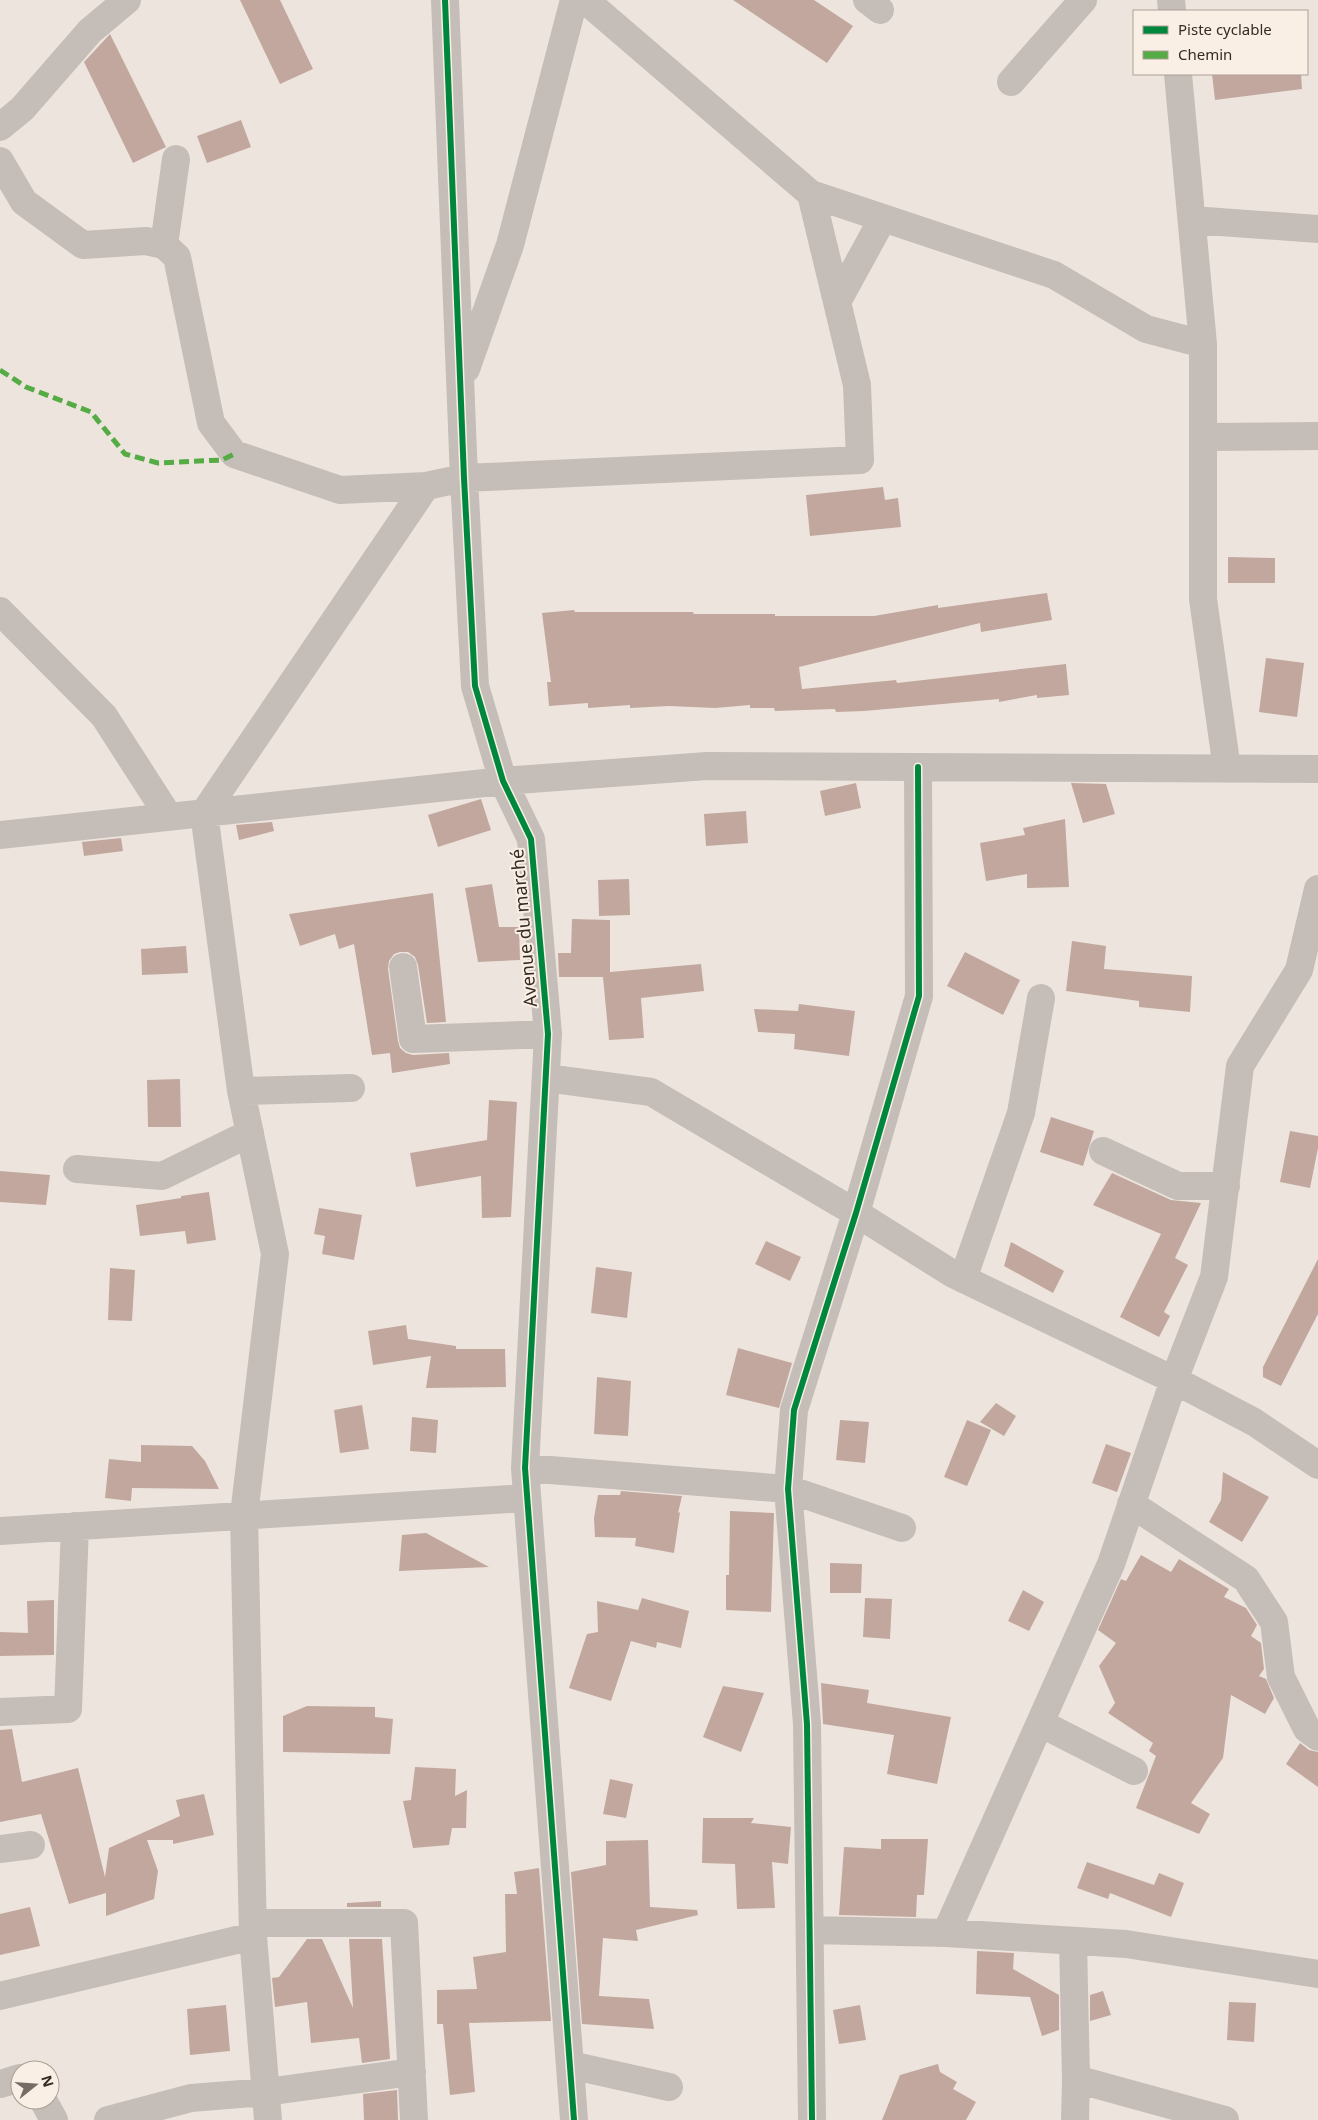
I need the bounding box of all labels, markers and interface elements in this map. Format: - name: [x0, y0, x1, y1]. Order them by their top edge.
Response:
- legend: [1133, 10, 1308, 75]
- text: Piste cyclable: [1178, 19, 1272, 39]
- text: Chemin: [1178, 44, 1232, 64]
- street label: Avenue du marché: [504, 848, 542, 1008]
- north arrow: [10, 2060, 60, 2110]
- text: N: [37, 2073, 59, 2089]

